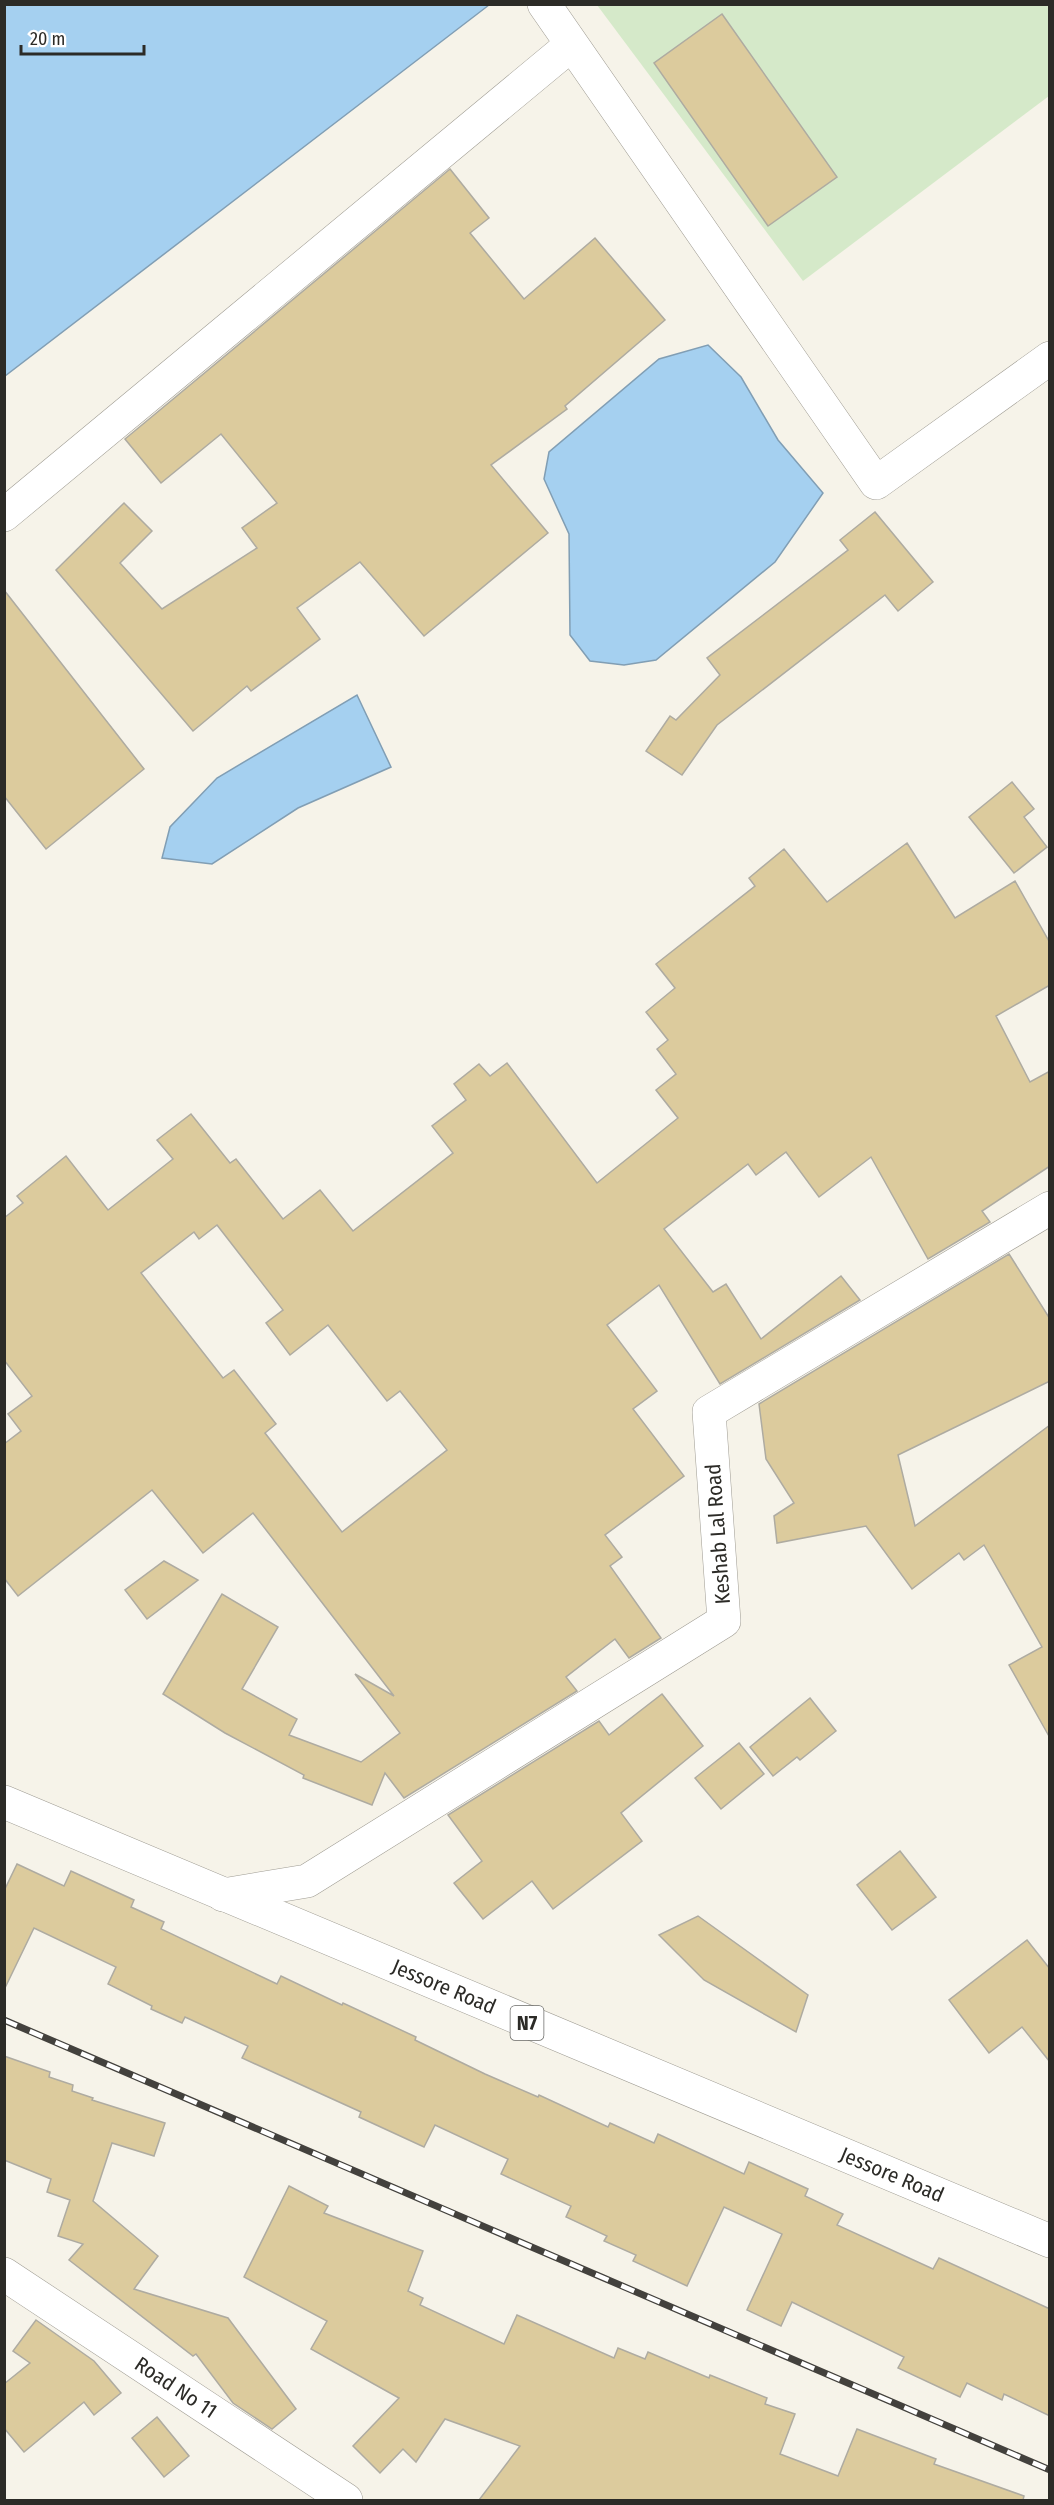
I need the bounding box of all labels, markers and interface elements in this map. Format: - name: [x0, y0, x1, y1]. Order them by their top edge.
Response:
- scale bar: [21, 18, 144, 56]
- text: 20 m: [30, 28, 65, 50]
- street label: Keshab Lal Road: [700, 1463, 736, 1605]
- street label: Jessore Road: [388, 1953, 500, 2020]
- road number: N7: [510, 2006, 544, 2040]
- street label: Jessore Road: [836, 2141, 948, 2208]
- street label: Road No 11: [130, 2351, 222, 2424]

